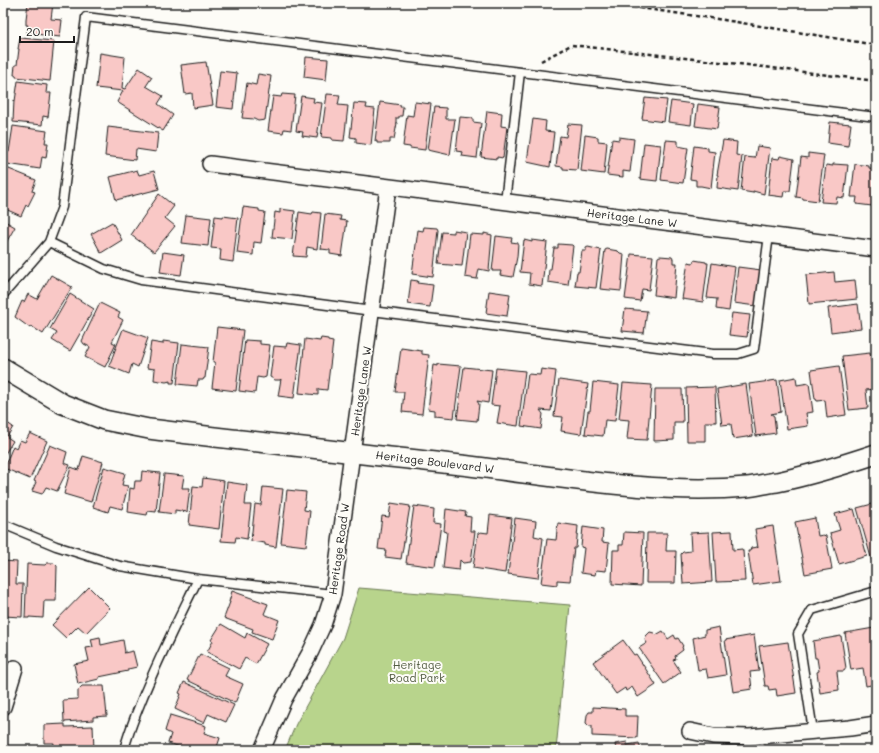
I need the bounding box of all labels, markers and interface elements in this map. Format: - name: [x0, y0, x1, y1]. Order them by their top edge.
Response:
- scale bar: [20, 18, 74, 44]
- text: 20 m: [26, 23, 54, 39]
- street label: Heritage Lane W: [586, 205, 678, 230]
- street label: Heritage Lane W: [347, 345, 374, 437]
- street label: Heritage Boulevard W: [375, 447, 495, 476]
- street label: Heritage Road W: [325, 502, 352, 596]
- park label: Heritage Road Park: [389, 657, 445, 685]

